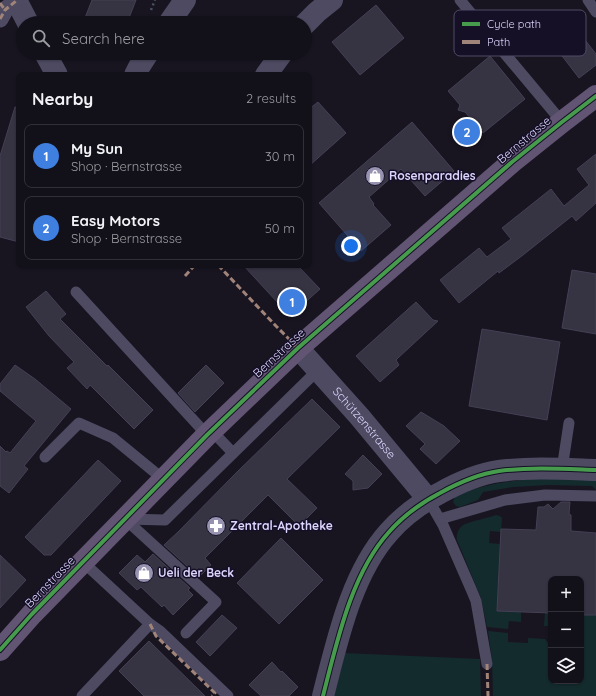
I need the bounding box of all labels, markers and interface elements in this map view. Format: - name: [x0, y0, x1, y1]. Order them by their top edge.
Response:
- legend: [454, 10, 586, 56]
- search box: [16, 16, 312, 60]
- text: Cycle path: [487, 17, 541, 31]
- icon: search: [30, 27, 52, 49]
- text: Search here: [62, 29, 145, 48]
- text: Path: [487, 35, 510, 49]
- text: Nearby: [32, 88, 93, 109]
- text: 2 results: [246, 90, 296, 106]
- street label: Bernstrasse: [494, 113, 554, 166]
- pin: 2: [454, 117, 480, 147]
- text: My Sun: [71, 139, 123, 158]
- text: 1: [43, 148, 49, 164]
- text: 30 m: [265, 148, 295, 164]
- text: Shop · Bernstrasse: [71, 158, 182, 174]
- shop icon: Rosenparadies: [364, 165, 386, 187]
- place label: Rosenparadies: [389, 168, 476, 183]
- text: Easy Motors: [71, 211, 160, 230]
- text: 2: [42, 220, 50, 236]
- text: 50 m: [265, 220, 295, 236]
- text: Shop · Bernstrasse: [71, 230, 182, 246]
- your location: [341, 236, 361, 256]
- pin: 1: [279, 287, 305, 317]
- street label: Bernstrasse: [250, 325, 308, 380]
- street label: Schützenstrasse: [330, 384, 399, 462]
- pharmacy icon: Zentral-Apotheke: [205, 515, 227, 537]
- place label: Zentral-Apotheke: [230, 518, 333, 533]
- street label: Bernstrasse: [21, 553, 78, 610]
- shop icon: Ueli der Beck: [133, 562, 155, 584]
- place label: Ueli der Beck: [158, 565, 234, 580]
- map controls: [548, 576, 584, 684]
- button: +: [548, 576, 584, 612]
- button: −: [548, 612, 584, 648]
- button: layers: [548, 648, 584, 684]

